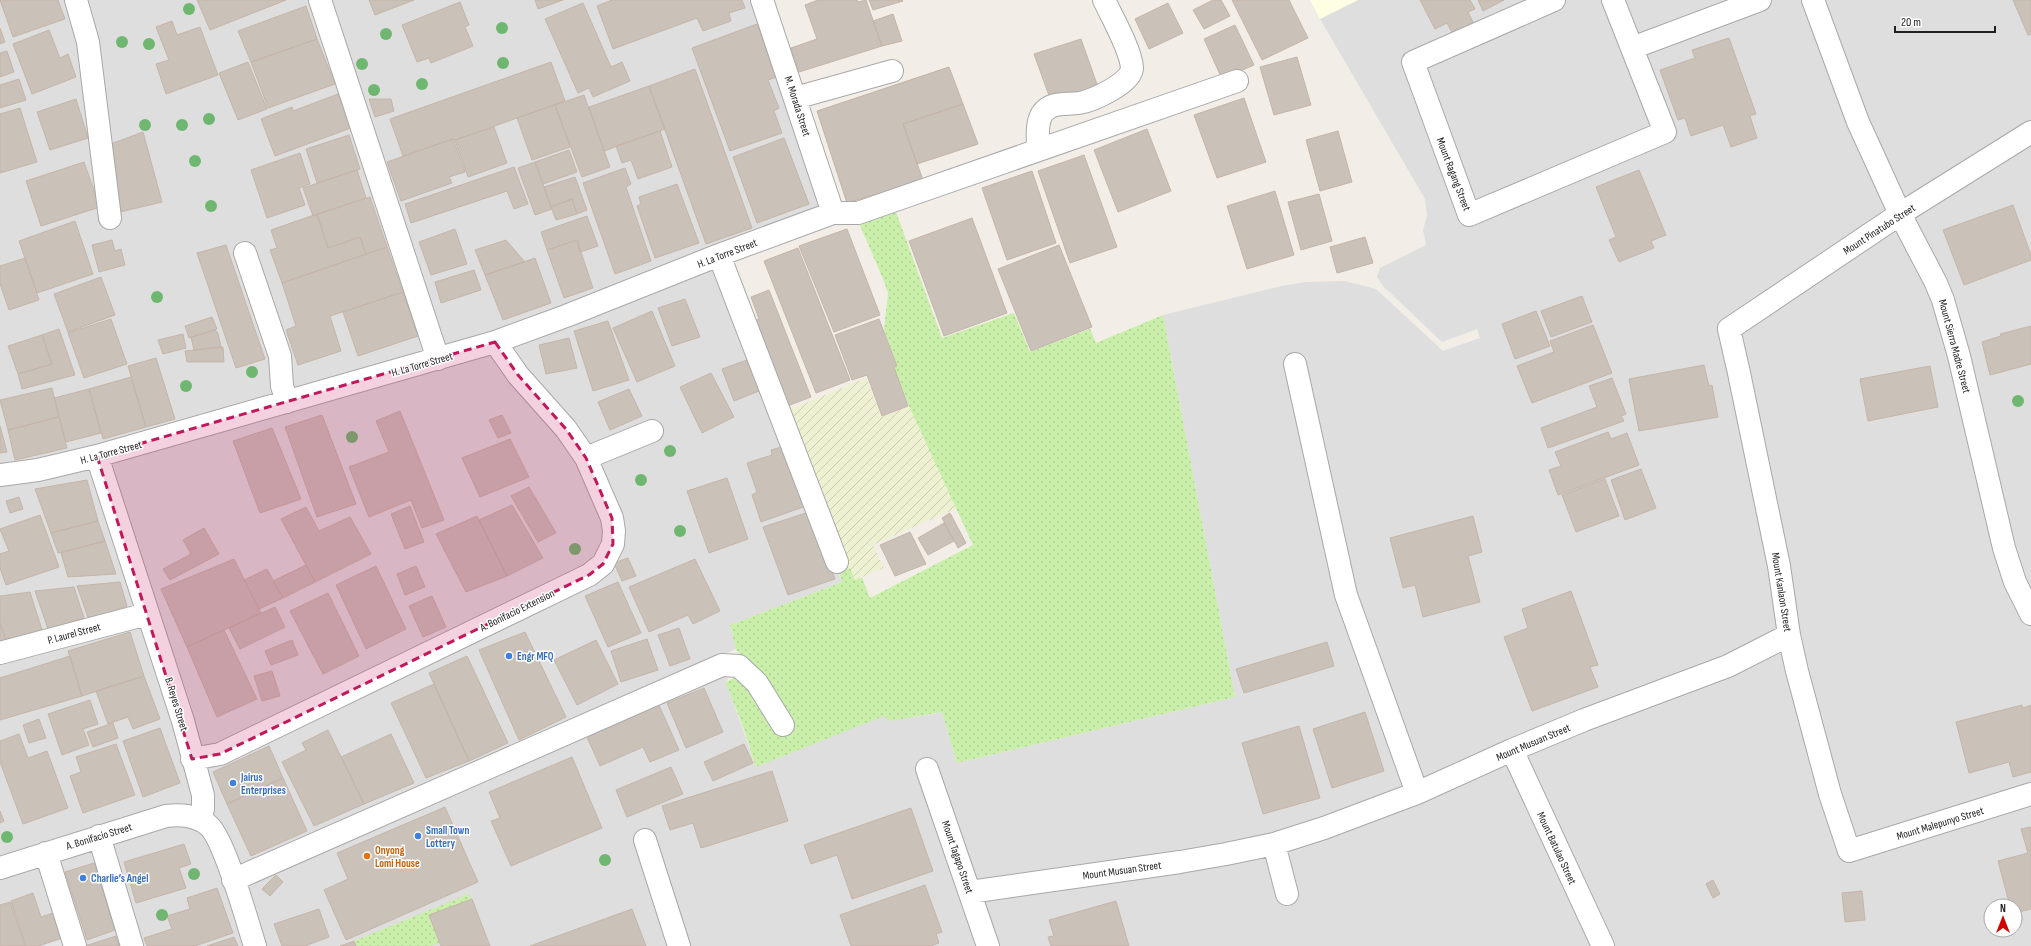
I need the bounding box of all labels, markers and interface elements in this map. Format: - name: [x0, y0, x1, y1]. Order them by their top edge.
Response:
- scale bar: [1895, 8, 1995, 34]
- text: 20 m: [1901, 15, 1921, 30]
- street label: M. Morada Street: [782, 74, 814, 138]
- street label: Mount Ragang Street: [1434, 136, 1474, 213]
- street label: Mount Pinatubo Street: [1841, 201, 1918, 258]
- street label: H. La Torre Street: [695, 236, 760, 271]
- street label: Mount Sierra Madre Street: [1936, 298, 1973, 395]
- street label: H. La Torre Street: [390, 349, 455, 379]
- street label: H. La Torre Street: [79, 438, 144, 467]
- street label: Mount Kanlaon Street: [1769, 552, 1794, 633]
- street label: A. Bonifacio Extension: [477, 587, 557, 635]
- street label: P. Laurel Street: [46, 620, 103, 647]
- place label: Engr MFQ: [517, 650, 554, 663]
- marker: Engr MFQ: [504, 651, 514, 661]
- street label: B. Reyes Street: [162, 676, 191, 733]
- street label: Mount Musuan Street: [1494, 721, 1573, 764]
- place label: Jairus Enterprises: [240, 771, 286, 797]
- marker: Jairus Enterprises: [228, 778, 238, 788]
- street label: Mount Malepunyo Street: [1895, 804, 1986, 843]
- street label: Mount Batulao Street: [1534, 810, 1579, 887]
- street label: Mount Tagapo Street: [939, 819, 976, 896]
- street label: A. Bonifacio Street: [64, 820, 134, 853]
- place label: Small Town Lottery: [426, 824, 469, 850]
- marker: Small Town Lottery: [413, 831, 423, 841]
- place label: Onyong Lomi House: [375, 844, 420, 870]
- marker: Onyong Lomi House: [362, 851, 372, 861]
- street label: Mount Musuan Street: [1082, 858, 1163, 882]
- place label: Charlie’s Angel: [91, 872, 148, 885]
- marker: Charlie’s Angel: [78, 873, 88, 883]
- north arrow: [1983, 898, 2023, 938]
- text: N: [2000, 902, 2006, 915]

